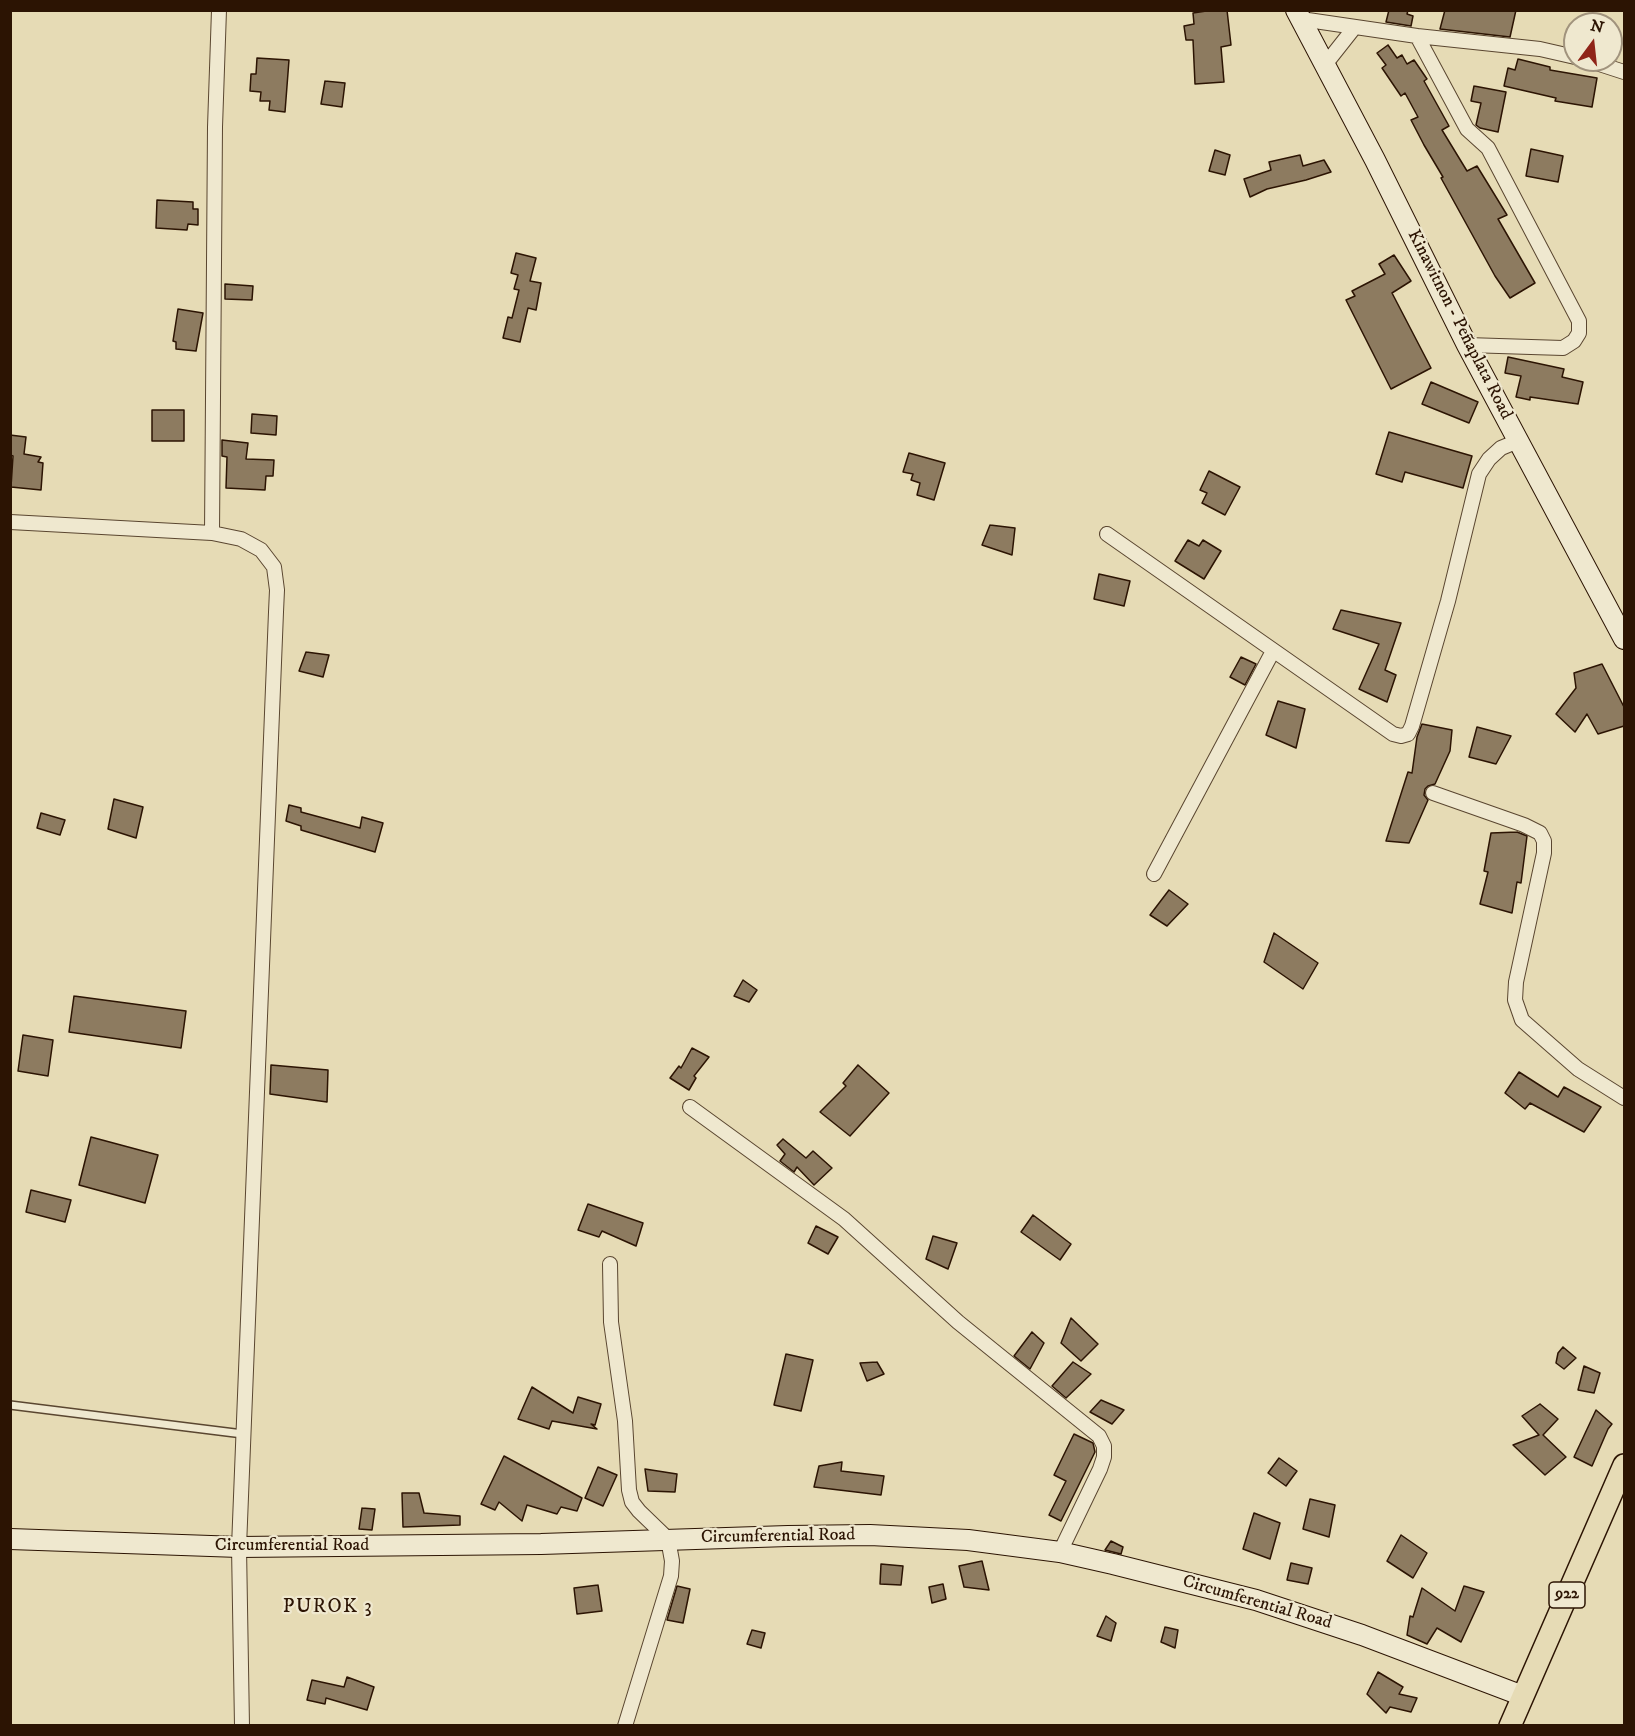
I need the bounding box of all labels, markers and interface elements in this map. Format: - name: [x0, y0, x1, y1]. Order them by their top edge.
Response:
- north arrow: [1563, 12, 1623, 72]
- text: N: [1588, 15, 1606, 38]
- street label: Kinawitnon - Peñaplata Road: [1402, 227, 1516, 423]
- street label: Circumferential Road: [701, 1525, 855, 1549]
- street label: Circumferential Road: [215, 1535, 369, 1557]
- street label: Circumferential Road: [1180, 1571, 1334, 1635]
- road number: 922: [1549, 1582, 1585, 1608]
- district label: PUROK 3: [283, 1596, 373, 1620]

